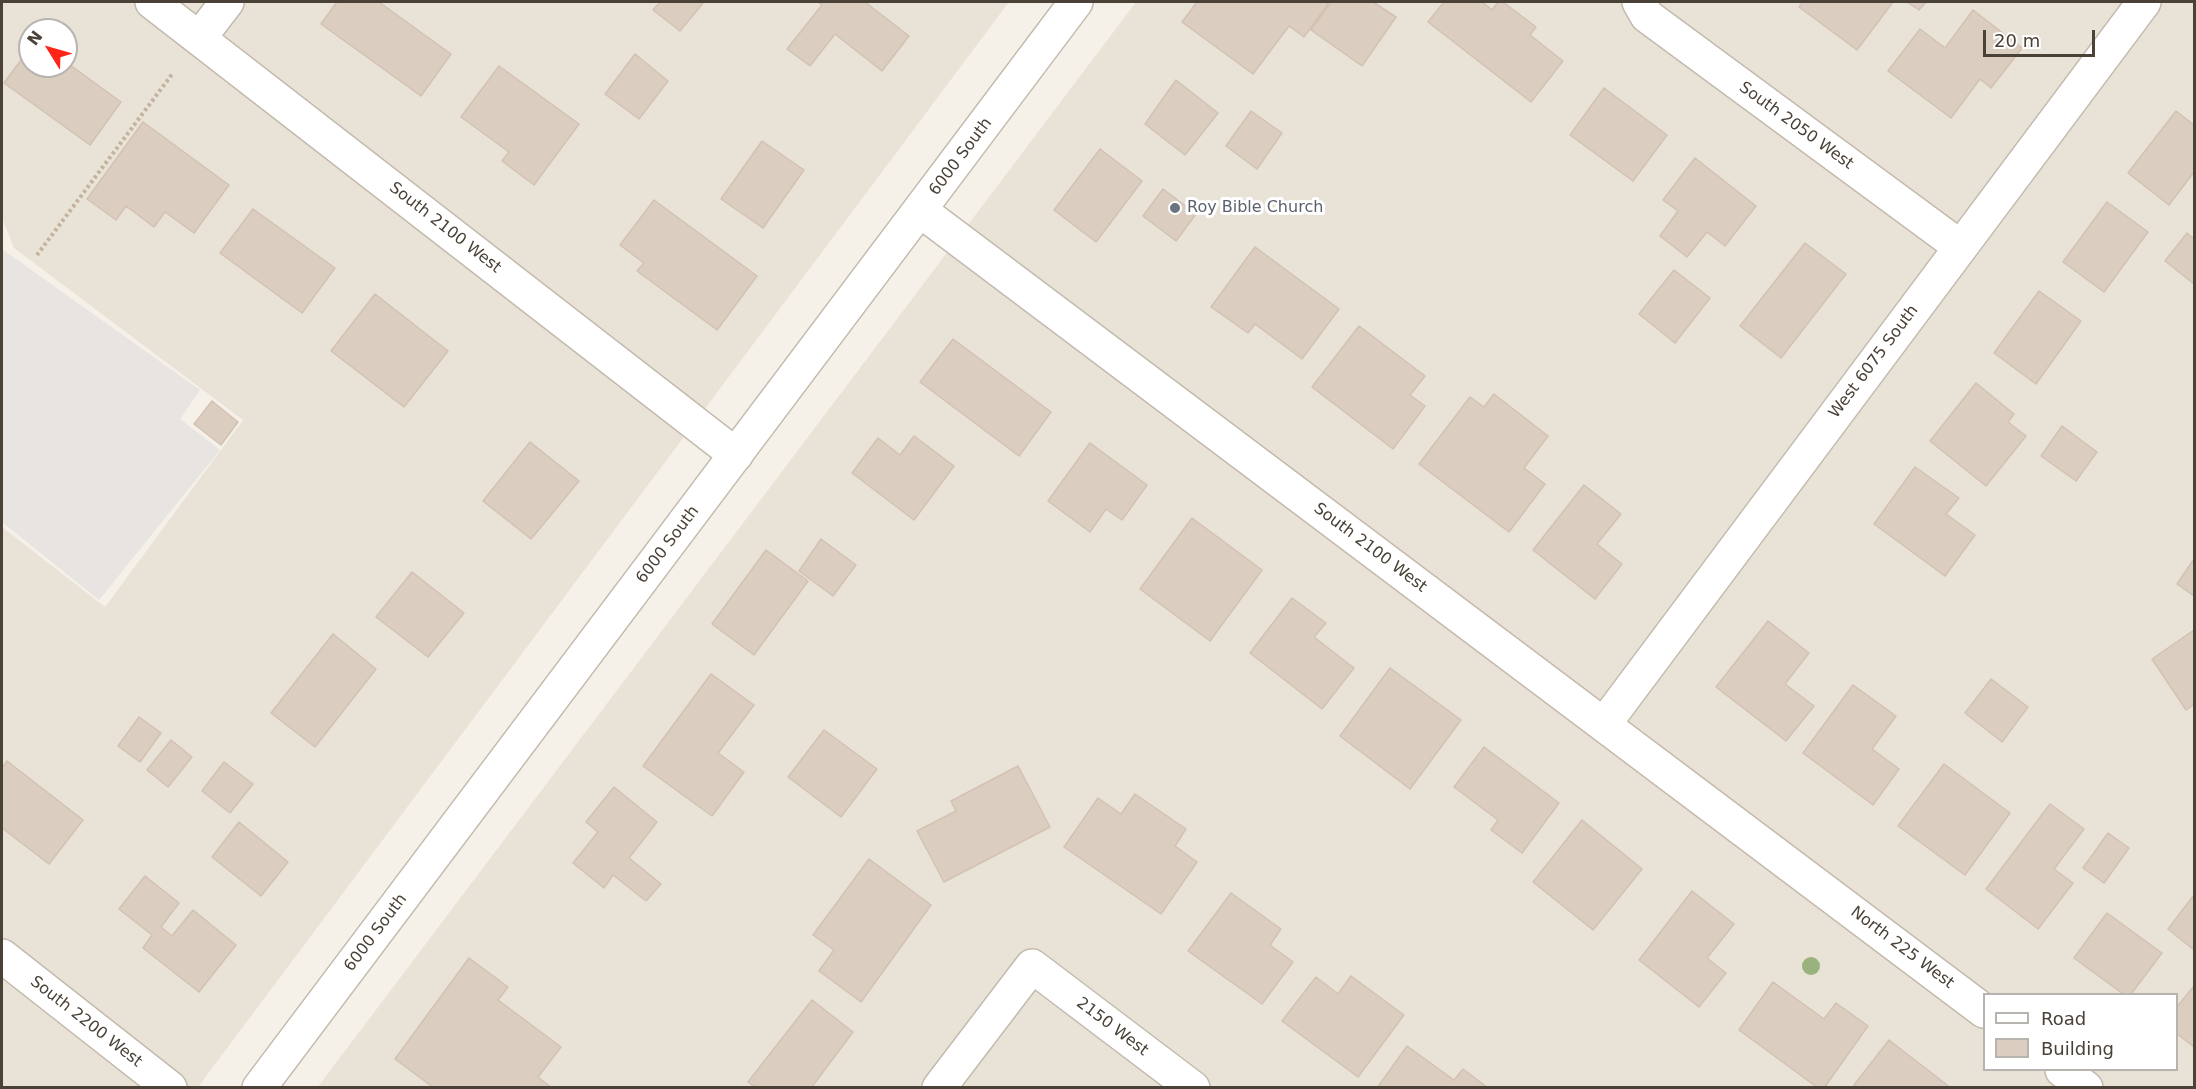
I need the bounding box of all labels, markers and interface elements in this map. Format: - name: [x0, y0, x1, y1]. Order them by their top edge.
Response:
- north arrow: [18, 18, 78, 78]
- scale bar: [1986, 18, 2098, 56]
- text: N: [23, 27, 46, 49]
- text: 20 m: [1994, 30, 2040, 51]
- street label: South 2050 West: [1735, 78, 1857, 174]
- street label: 6000 South: [926, 114, 996, 200]
- street label: South 2100 West: [385, 178, 505, 278]
- place label: Roy Bible Church: [1187, 198, 1323, 218]
- marker: Roy Bible Church: [1168, 201, 1182, 215]
- street label: West 6075 South: [1825, 302, 1923, 422]
- street label: South 2100 West: [1310, 499, 1430, 597]
- street label: 6000 South: [633, 502, 703, 588]
- street label: 6000 South: [341, 890, 411, 976]
- street label: North 225 West: [1846, 903, 1958, 993]
- street label: South 2200 West: [26, 972, 146, 1072]
- legend: [1983, 993, 2178, 1071]
- street label: 2150 West: [1072, 994, 1152, 1060]
- text: Road: [2041, 1008, 2086, 1029]
- text: Building: [2041, 1038, 2114, 1059]

